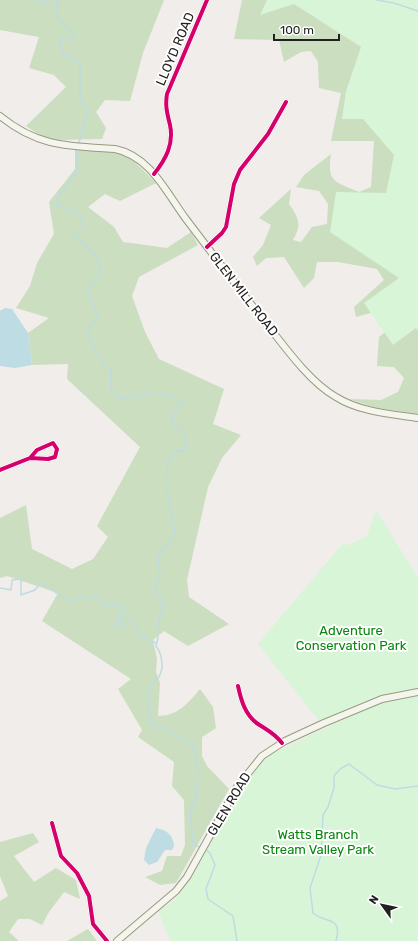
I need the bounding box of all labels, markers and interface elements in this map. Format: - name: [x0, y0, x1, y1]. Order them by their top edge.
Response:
- street label: LLOYD ROAD: [153, 10, 197, 88]
- scale bar: [274, 16, 339, 42]
- text: 100 m: [280, 23, 314, 37]
- street label: GLEN MILL ROAD: [207, 249, 281, 339]
- park label: Adventure Conservation Park: [296, 623, 407, 653]
- street label: GLEN ROAD: [204, 770, 254, 838]
- park label: Watts Branch Stream Valley Park: [262, 827, 374, 857]
- north arrow: [362, 885, 402, 925]
- text: N: [366, 893, 382, 907]

